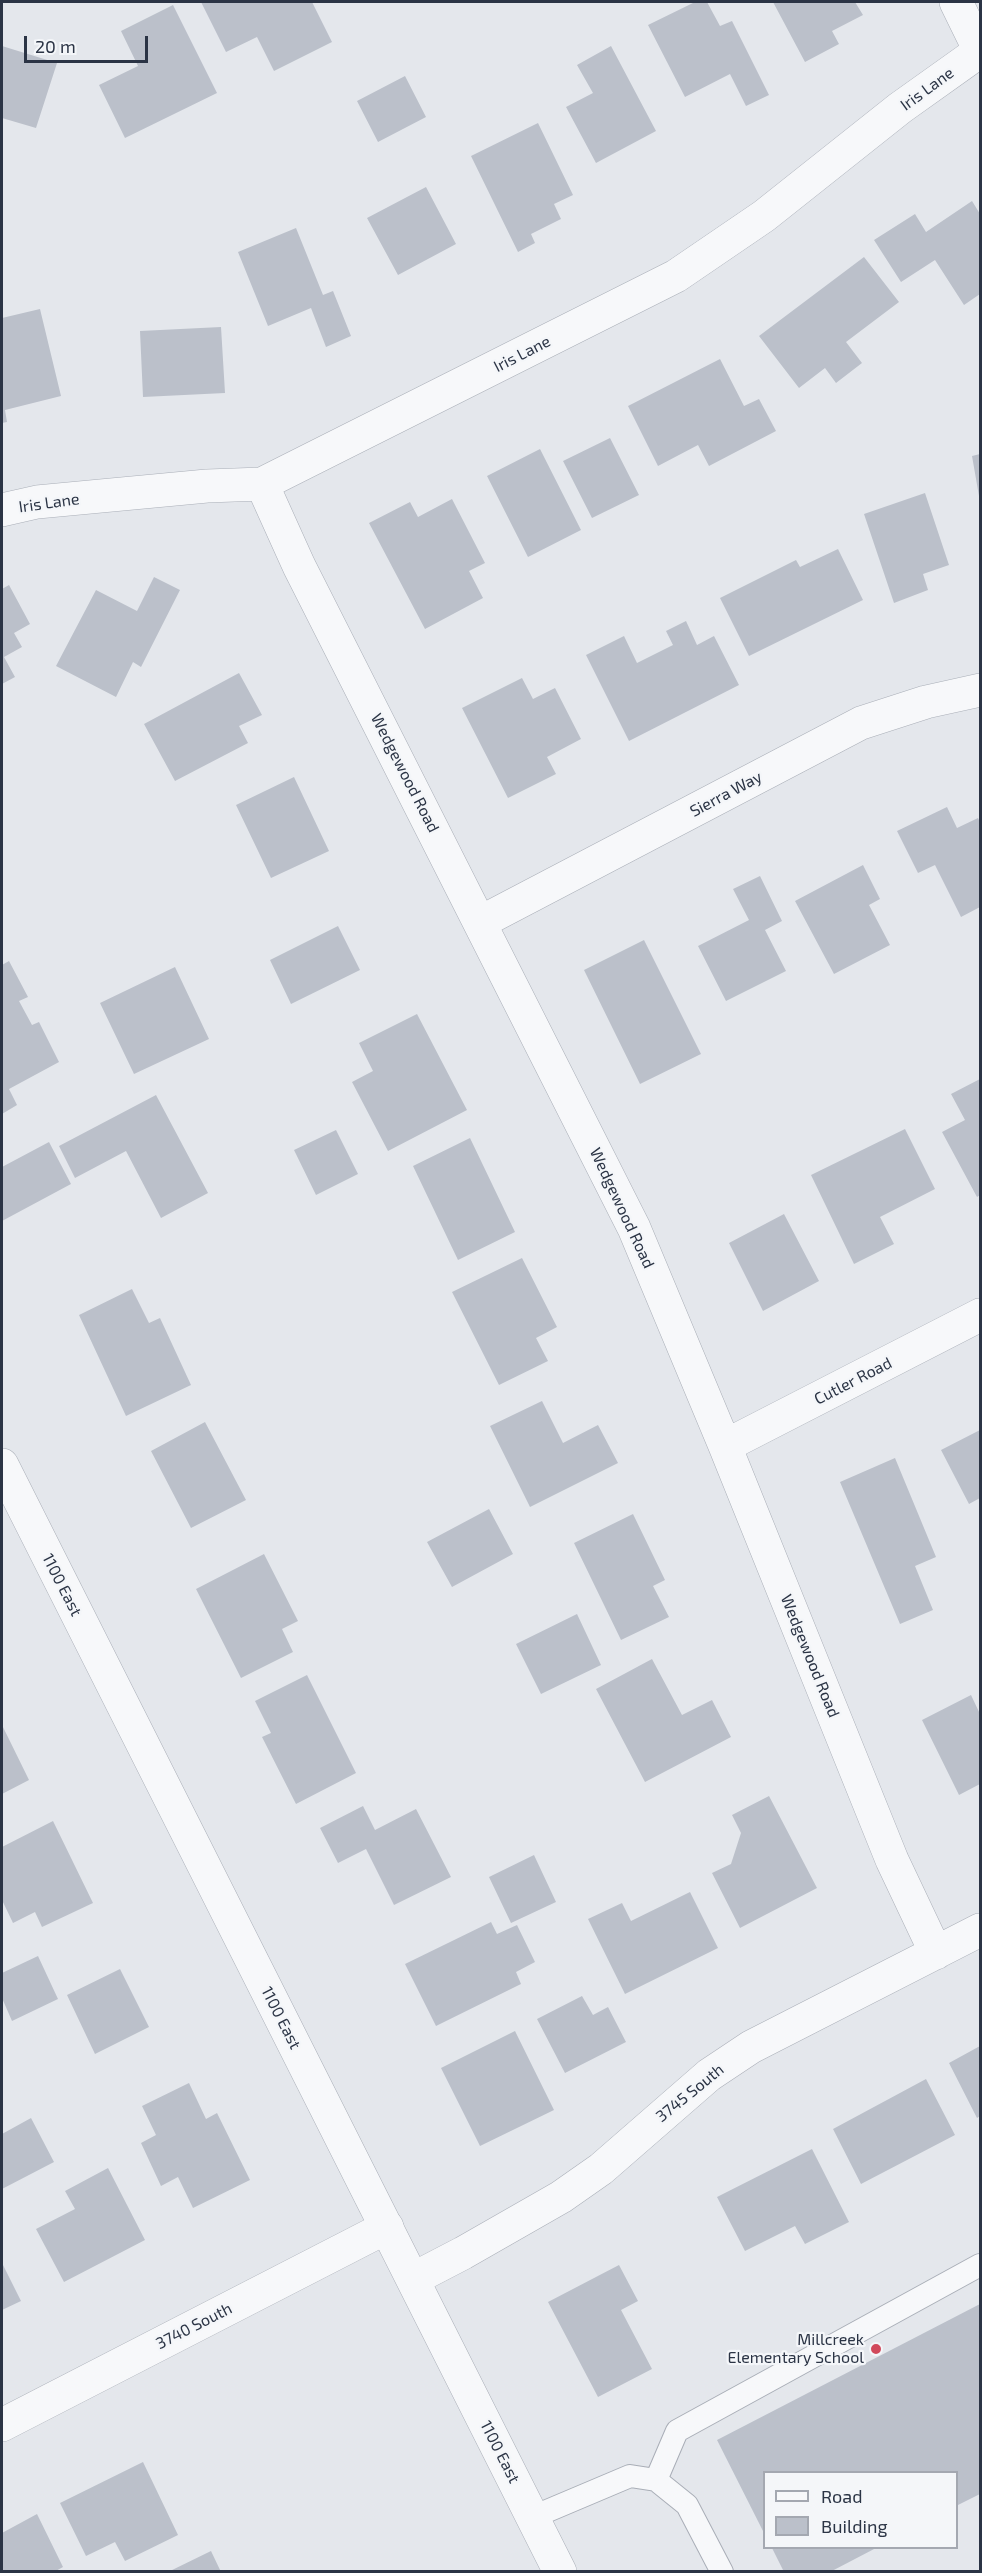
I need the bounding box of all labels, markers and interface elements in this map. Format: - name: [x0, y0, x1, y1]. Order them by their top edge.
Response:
- scale bar: [27, 24, 152, 62]
- text: 20 m: [35, 35, 76, 57]
- street label: Iris Lane: [897, 63, 957, 115]
- street label: Iris Lane: [490, 332, 554, 376]
- street label: Iris Lane: [17, 489, 81, 517]
- street label: Wedgewood Road: [367, 710, 443, 836]
- street label: Sierra Way: [687, 767, 765, 821]
- street label: Wedgewood Road: [586, 1145, 658, 1271]
- street label: Cutler Road: [811, 1353, 895, 1409]
- street label: 1100 East: [38, 1551, 86, 1619]
- street label: Wedgewood Road: [777, 1592, 843, 1720]
- street label: 1100 East: [257, 1984, 305, 2052]
- street label: 3745 South: [652, 2060, 728, 2126]
- street label: 3740 South: [153, 2299, 235, 2353]
- place label: Millcreek Elementary School: [727, 2330, 864, 2368]
- marker: Millcreek Elementary School: [869, 2342, 883, 2356]
- street label: 1100 East: [476, 2418, 524, 2486]
- legend: [763, 2471, 958, 2549]
- text: Road: [821, 2485, 862, 2507]
- text: Building: [821, 2515, 888, 2537]

